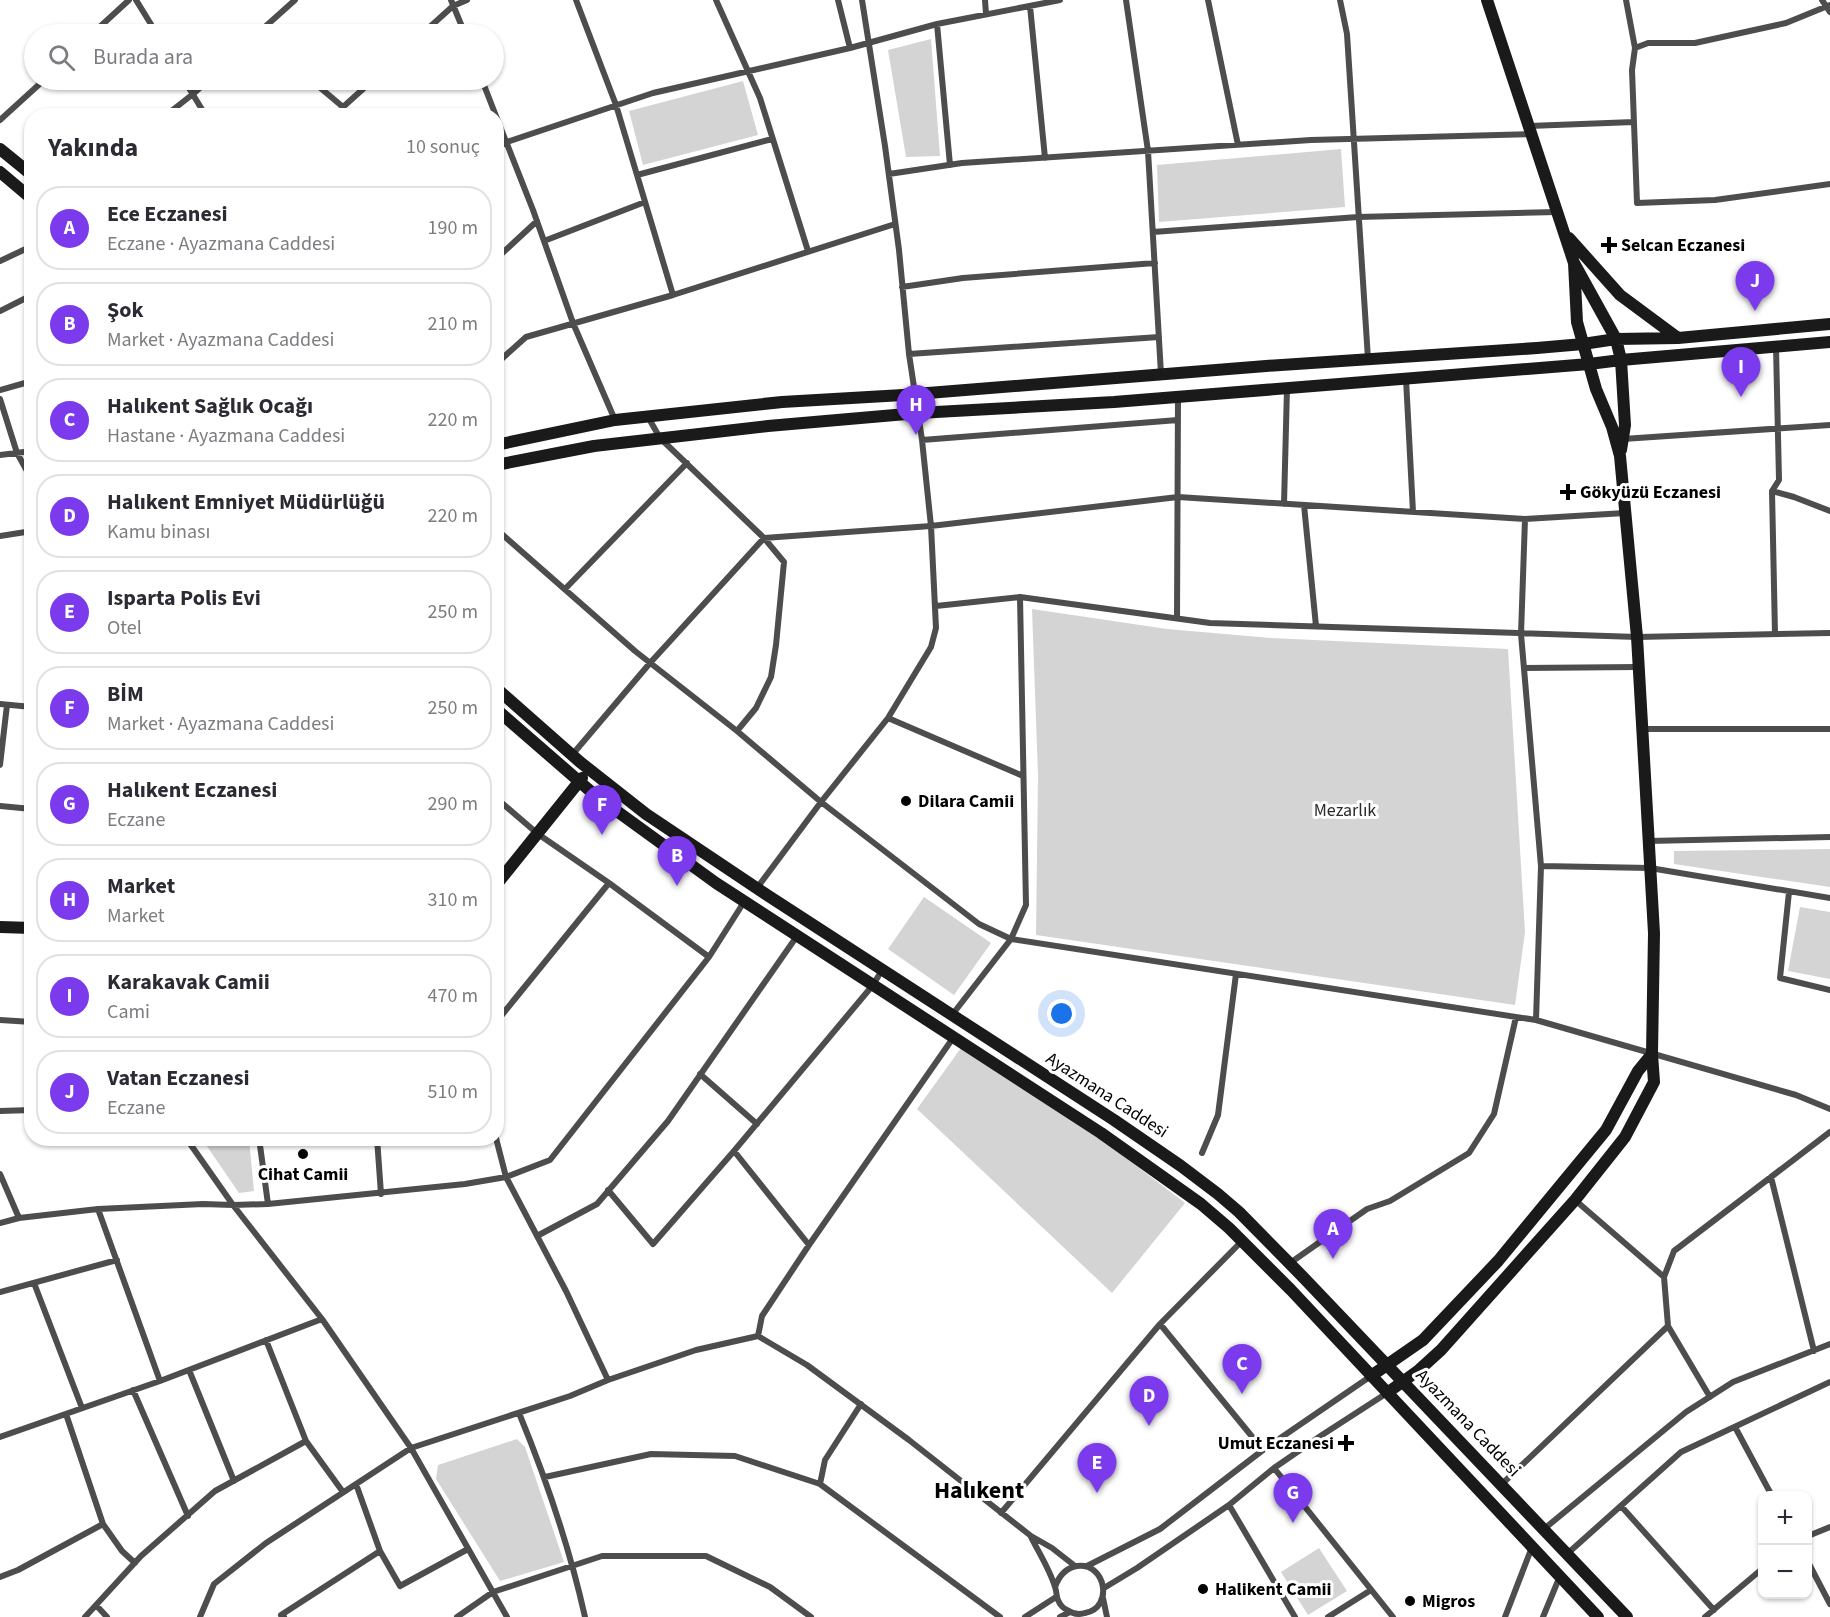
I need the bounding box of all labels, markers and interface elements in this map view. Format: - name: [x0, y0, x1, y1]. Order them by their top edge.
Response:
- search box: [24, 24, 504, 90]
- icon: search: [45, 41, 78, 74]
- text: Burada ara: [93, 41, 193, 73]
- text: Yakında: [48, 129, 138, 166]
- text: 10 sonuç: [406, 133, 480, 161]
- text: Ece Eczanesi: [107, 198, 228, 230]
- text: A: [64, 214, 75, 242]
- text: 190 m: [428, 214, 478, 242]
- text: Eczane · Ayazmana Caddesi: [107, 230, 335, 258]
- place label: Selcan Eczanesi: [1621, 233, 1745, 258]
- marker: Selcan Eczanesi: [1602, 238, 1616, 252]
- pin: J: [1736, 262, 1774, 311]
- text: Şok: [107, 294, 144, 326]
- text: B: [63, 310, 76, 338]
- text: 210 m: [428, 310, 478, 338]
- text: Market · Ayazmana Caddesi: [107, 326, 334, 354]
- pin: I: [1722, 348, 1760, 397]
- pin: H: [896, 386, 936, 435]
- text: Halıkent Sağlık Ocağı: [107, 390, 313, 422]
- text: C: [64, 406, 75, 434]
- text: 220 m: [428, 406, 478, 434]
- text: Hastane · Ayazmana Caddesi: [107, 422, 345, 450]
- place label: Gökyüzü Eczanesi: [1580, 480, 1721, 505]
- marker: Gökyüzü Eczanesi: [1561, 485, 1575, 499]
- text: Halıkent Emniyet Müdürlüğü: [107, 486, 385, 518]
- text: D: [63, 502, 76, 530]
- text: 220 m: [428, 502, 478, 530]
- text: Kamu binası: [107, 518, 210, 546]
- text: Isparta Polis Evi: [107, 582, 261, 614]
- text: E: [64, 598, 75, 626]
- text: 250 m: [428, 598, 478, 626]
- text: Otel: [107, 614, 142, 642]
- text: BİM: [107, 678, 144, 710]
- text: F: [64, 694, 75, 722]
- text: 250 m: [428, 694, 478, 722]
- text: Market · Ayazmana Caddesi: [107, 710, 334, 738]
- text: Halıkent Eczanesi: [107, 774, 277, 806]
- pin: F: [582, 786, 622, 835]
- place label: Dilara Camii: [918, 789, 1014, 814]
- text: G: [63, 790, 76, 818]
- text: 290 m: [428, 790, 478, 818]
- marker: Dilara Camii: [899, 794, 913, 808]
- park label: Mezarlık: [1314, 798, 1376, 823]
- text: Eczane: [107, 806, 165, 834]
- pin: B: [658, 836, 696, 886]
- text: Market: [107, 870, 175, 902]
- text: H: [63, 886, 76, 914]
- text: 310 m: [428, 886, 478, 914]
- text: Market: [107, 902, 165, 930]
- text: Karakavak Camii: [107, 966, 270, 998]
- text: I: [66, 982, 73, 1010]
- text: 470 m: [428, 982, 478, 1010]
- text: Cami: [107, 998, 150, 1026]
- your location: [1047, 999, 1076, 1028]
- street label: Ayazmana Caddesi: [1041, 1046, 1173, 1144]
- text: Vatan Eczanesi: [107, 1062, 250, 1094]
- text: J: [64, 1078, 75, 1106]
- text: 510 m: [428, 1078, 478, 1106]
- text: Eczane: [107, 1094, 165, 1122]
- marker: Cihat Camii: [296, 1147, 310, 1161]
- place label: Cihat Camii: [258, 1162, 348, 1187]
- pin: A: [1314, 1210, 1352, 1259]
- pin: C: [1222, 1344, 1262, 1394]
- street label: Ayazmana Caddesi: [1410, 1364, 1526, 1482]
- pin: D: [1130, 1376, 1168, 1426]
- place label: Umut Eczanesi: [1218, 1431, 1334, 1456]
- marker: Umut Eczanesi: [1339, 1436, 1353, 1450]
- pin: E: [1078, 1444, 1116, 1493]
- district label: Halıkent: [934, 1473, 1024, 1508]
- pin: G: [1274, 1474, 1312, 1523]
- map controls: [1758, 1491, 1812, 1599]
- button: +: [1758, 1491, 1812, 1545]
- button: −: [1758, 1545, 1812, 1599]
- place label: Halikent Camii: [1215, 1577, 1332, 1602]
- marker: Halikent Camii: [1196, 1582, 1210, 1596]
- place label: Migros: [1422, 1589, 1475, 1614]
- marker: Migros: [1403, 1594, 1417, 1608]

